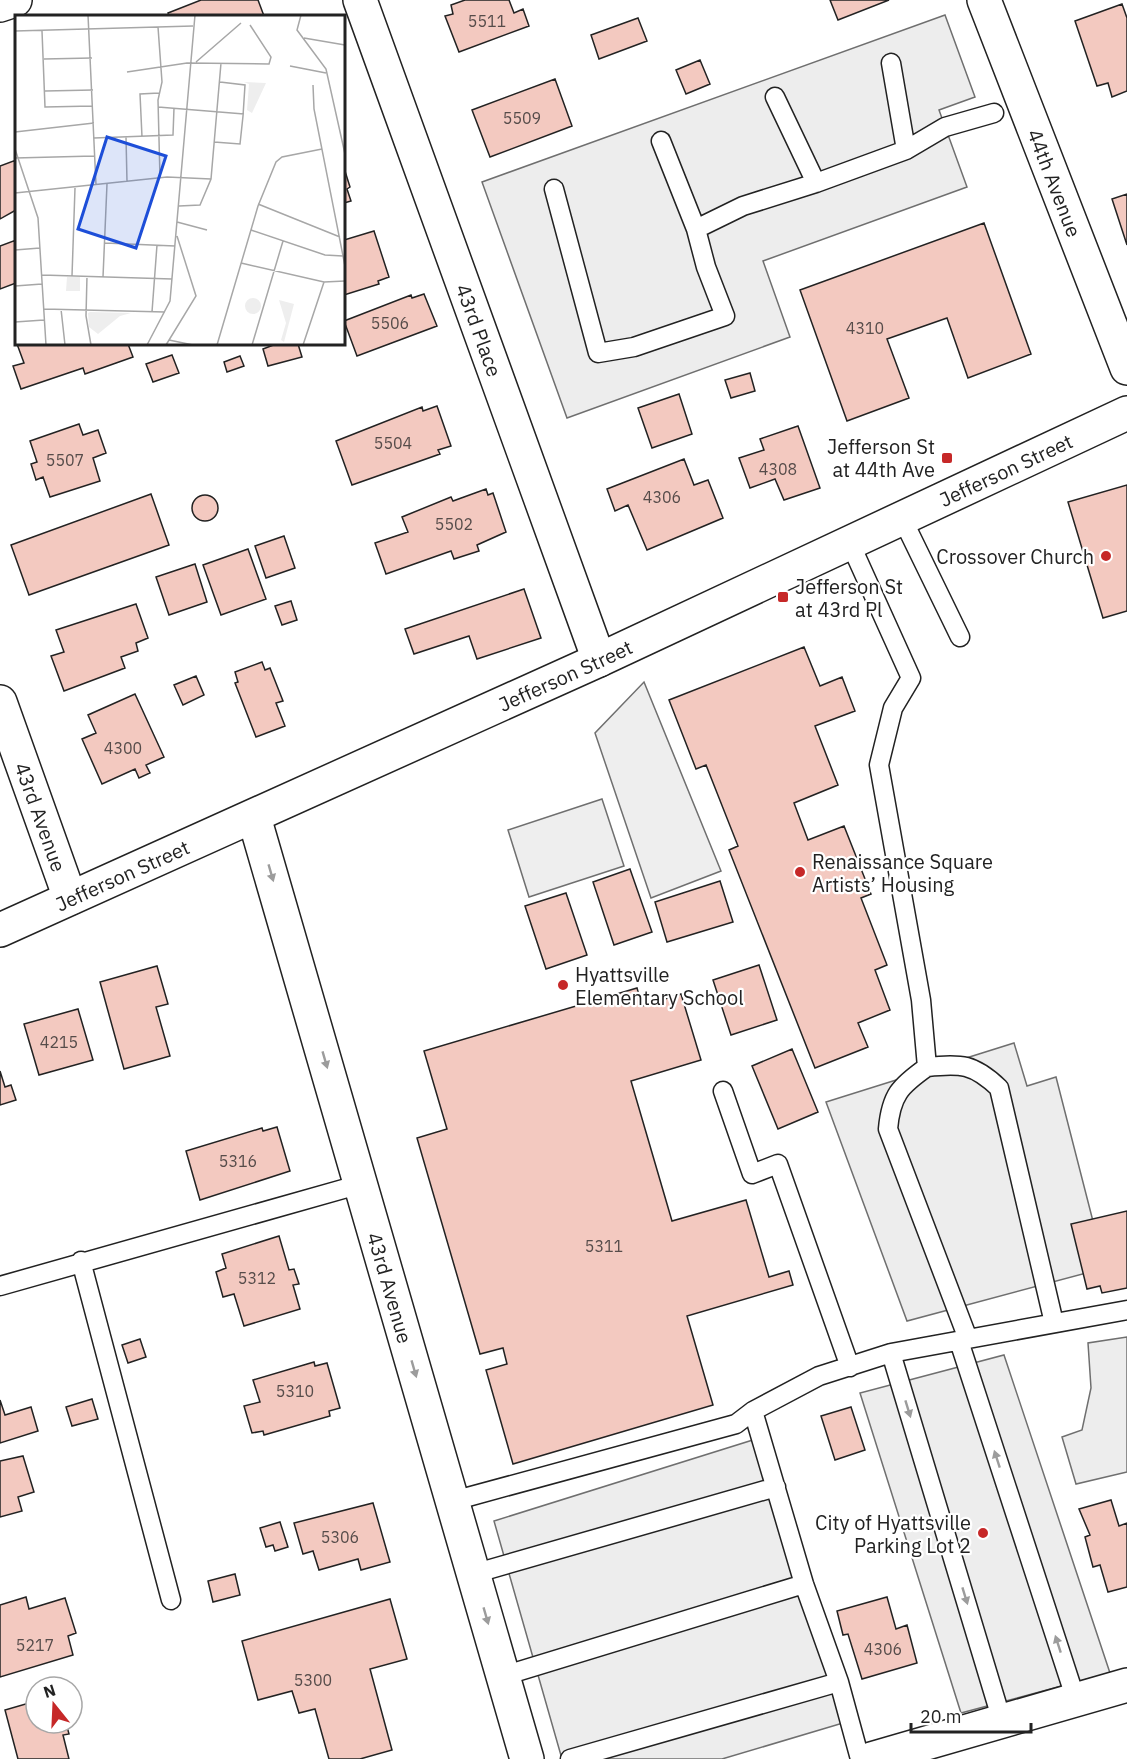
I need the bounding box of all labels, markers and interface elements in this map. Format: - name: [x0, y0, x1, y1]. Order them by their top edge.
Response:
- house number: 5511: [468, 11, 506, 31]
- inset map: [15, 15, 345, 345]
- house number: 5509: [503, 108, 541, 128]
- street label: 44th Avenue: [1022, 125, 1088, 241]
- street label: 43rd Place: [450, 280, 509, 380]
- house number: 5506: [371, 313, 409, 333]
- house number: 4310: [846, 318, 884, 338]
- street label: Jefferson Street: [935, 427, 1077, 513]
- house number: 5504: [374, 433, 412, 453]
- place label: Jefferson St at 44th Ave: [827, 433, 935, 483]
- house number: 5507: [46, 450, 84, 470]
- marker: Jefferson St at 44th Ave: [940, 451, 954, 465]
- house number: 4308: [759, 459, 797, 479]
- house number: 4306: [643, 487, 681, 507]
- house number: 5502: [435, 514, 473, 534]
- place label: Crossover Church: [936, 543, 1094, 570]
- marker: Crossover Church: [1099, 549, 1113, 563]
- place label: Jefferson St at 43rd Pl: [795, 573, 903, 623]
- marker: Jefferson St at 43rd Pl: [776, 590, 790, 604]
- street label: Jefferson Street: [494, 633, 637, 717]
- house number: 4300: [104, 738, 142, 758]
- street label: 43rd Avenue: [9, 758, 73, 875]
- street label: Jefferson Street: [51, 833, 194, 917]
- place label: Renaissance Square Artists’ Housing: [812, 848, 993, 898]
- one-way arrow: [266, 864, 276, 882]
- marker: Renaissance Square Artists’ Housing: [793, 865, 807, 879]
- place label: Hyattsville Elementary School: [575, 961, 744, 1011]
- marker: Hyattsville Elementary School: [556, 978, 570, 992]
- house number: 4215: [40, 1032, 78, 1052]
- one-way arrow: [321, 1051, 330, 1069]
- house number: 5316: [219, 1151, 257, 1171]
- street label: 43rd Avenue: [362, 1229, 419, 1346]
- house number: 5311: [585, 1236, 623, 1256]
- house number: 5312: [238, 1268, 276, 1288]
- one-way arrow: [410, 1360, 419, 1378]
- house number: 5310: [276, 1381, 314, 1401]
- one-way arrow: [904, 1400, 913, 1418]
- one-way arrow: [992, 1450, 1002, 1468]
- place label: City of Hyattsville Parking Lot 2: [815, 1509, 971, 1559]
- marker: City of Hyattsville Parking Lot 2: [976, 1526, 990, 1540]
- house number: 5306: [321, 1527, 359, 1547]
- one-way arrow: [961, 1587, 970, 1605]
- one-way arrow: [482, 1608, 491, 1626]
- house number: 5217: [16, 1635, 54, 1655]
- one-way arrow: [1053, 1635, 1063, 1653]
- house number: 4306: [864, 1639, 902, 1659]
- house number: 5300: [294, 1670, 332, 1690]
- north arrow: [24, 1675, 84, 1735]
- text: N: [41, 1679, 58, 1702]
- scale bar: [911, 1696, 1031, 1734]
- text: 20 m: [920, 1705, 962, 1728]

